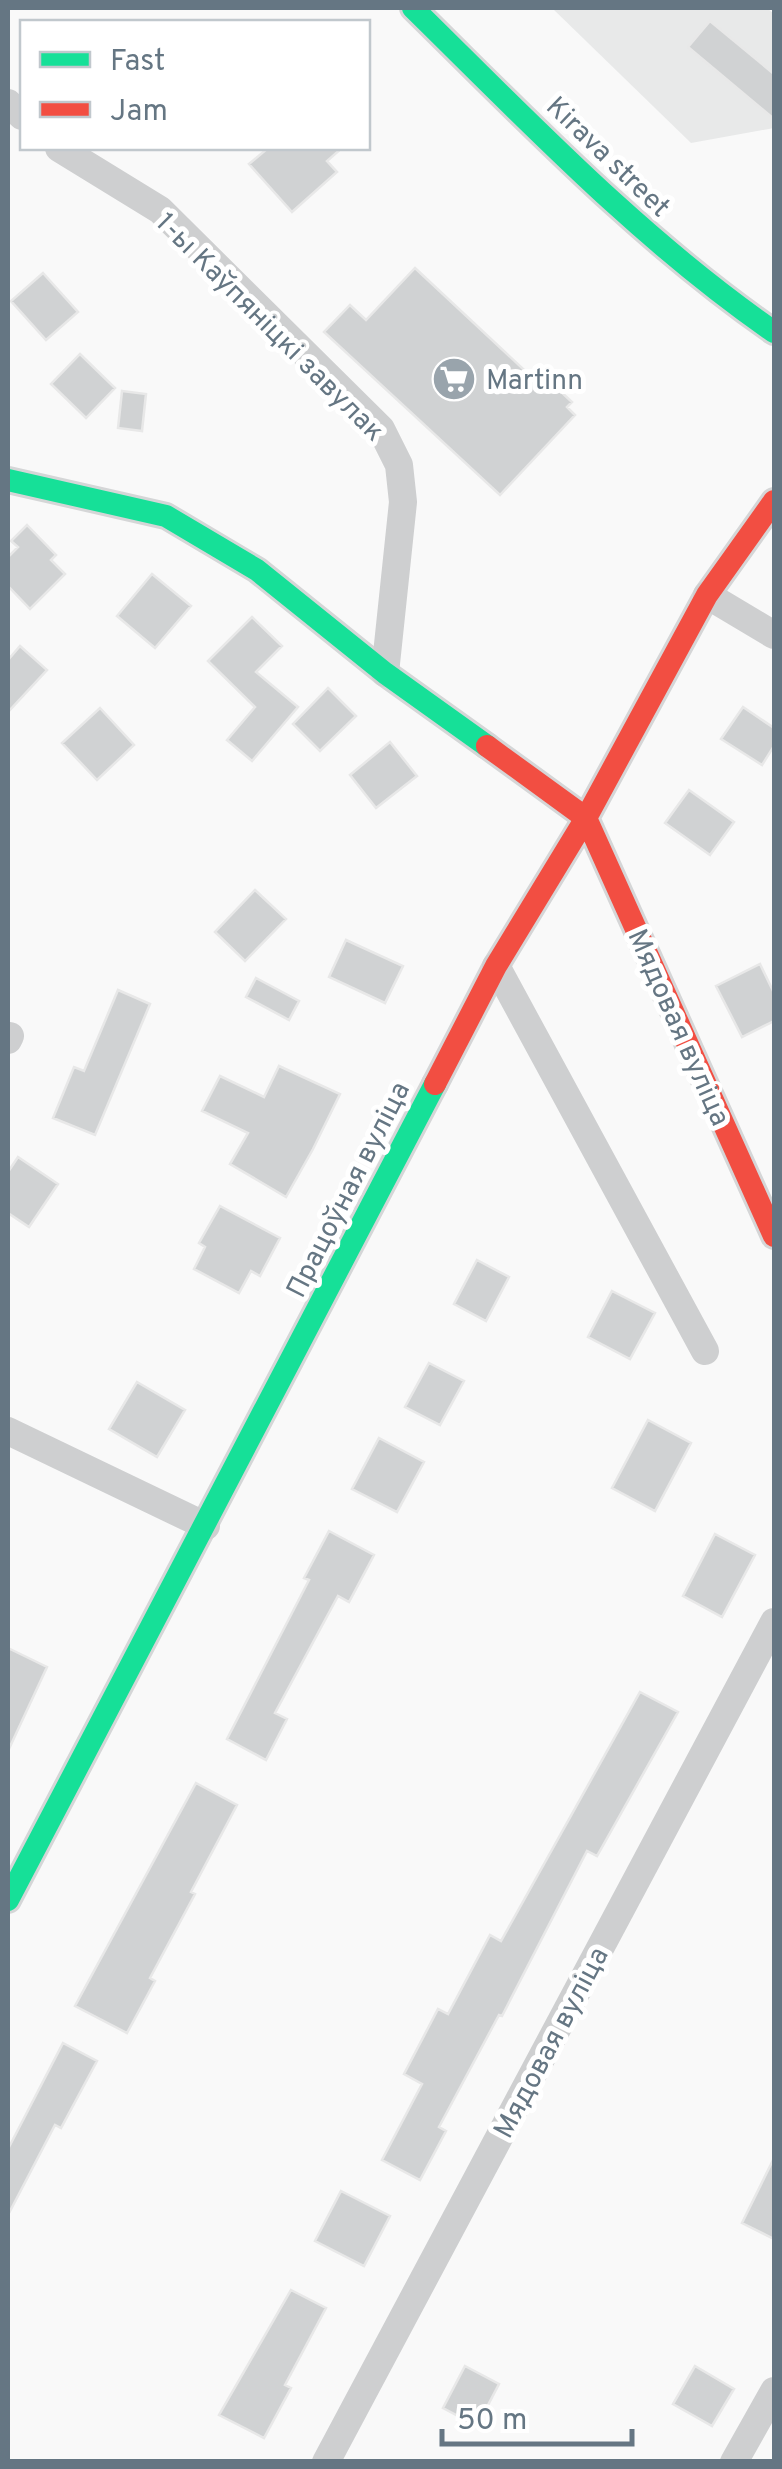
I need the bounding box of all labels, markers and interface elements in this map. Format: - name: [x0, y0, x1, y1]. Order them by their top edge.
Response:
- legend: [20, 20, 370, 150]
- text: Fast: [110, 44, 165, 81]
- street label: Kirava street: [537, 90, 677, 226]
- text: Jam: [110, 94, 168, 131]
- street label: 1-ы Каўпяніцкі завулак: [147, 206, 391, 450]
- supermarket icon: Martinn: [431, 356, 477, 402]
- place label: Martinn: [486, 364, 583, 400]
- street label: Мядовая вуліца: [618, 924, 737, 1132]
- street label: Працоўная вуліца: [280, 1076, 420, 1305]
- street label: Мядовая вуліца: [487, 1941, 618, 2145]
- scale bar: [442, 2384, 632, 2446]
- text: 50 m: [457, 2403, 527, 2440]

